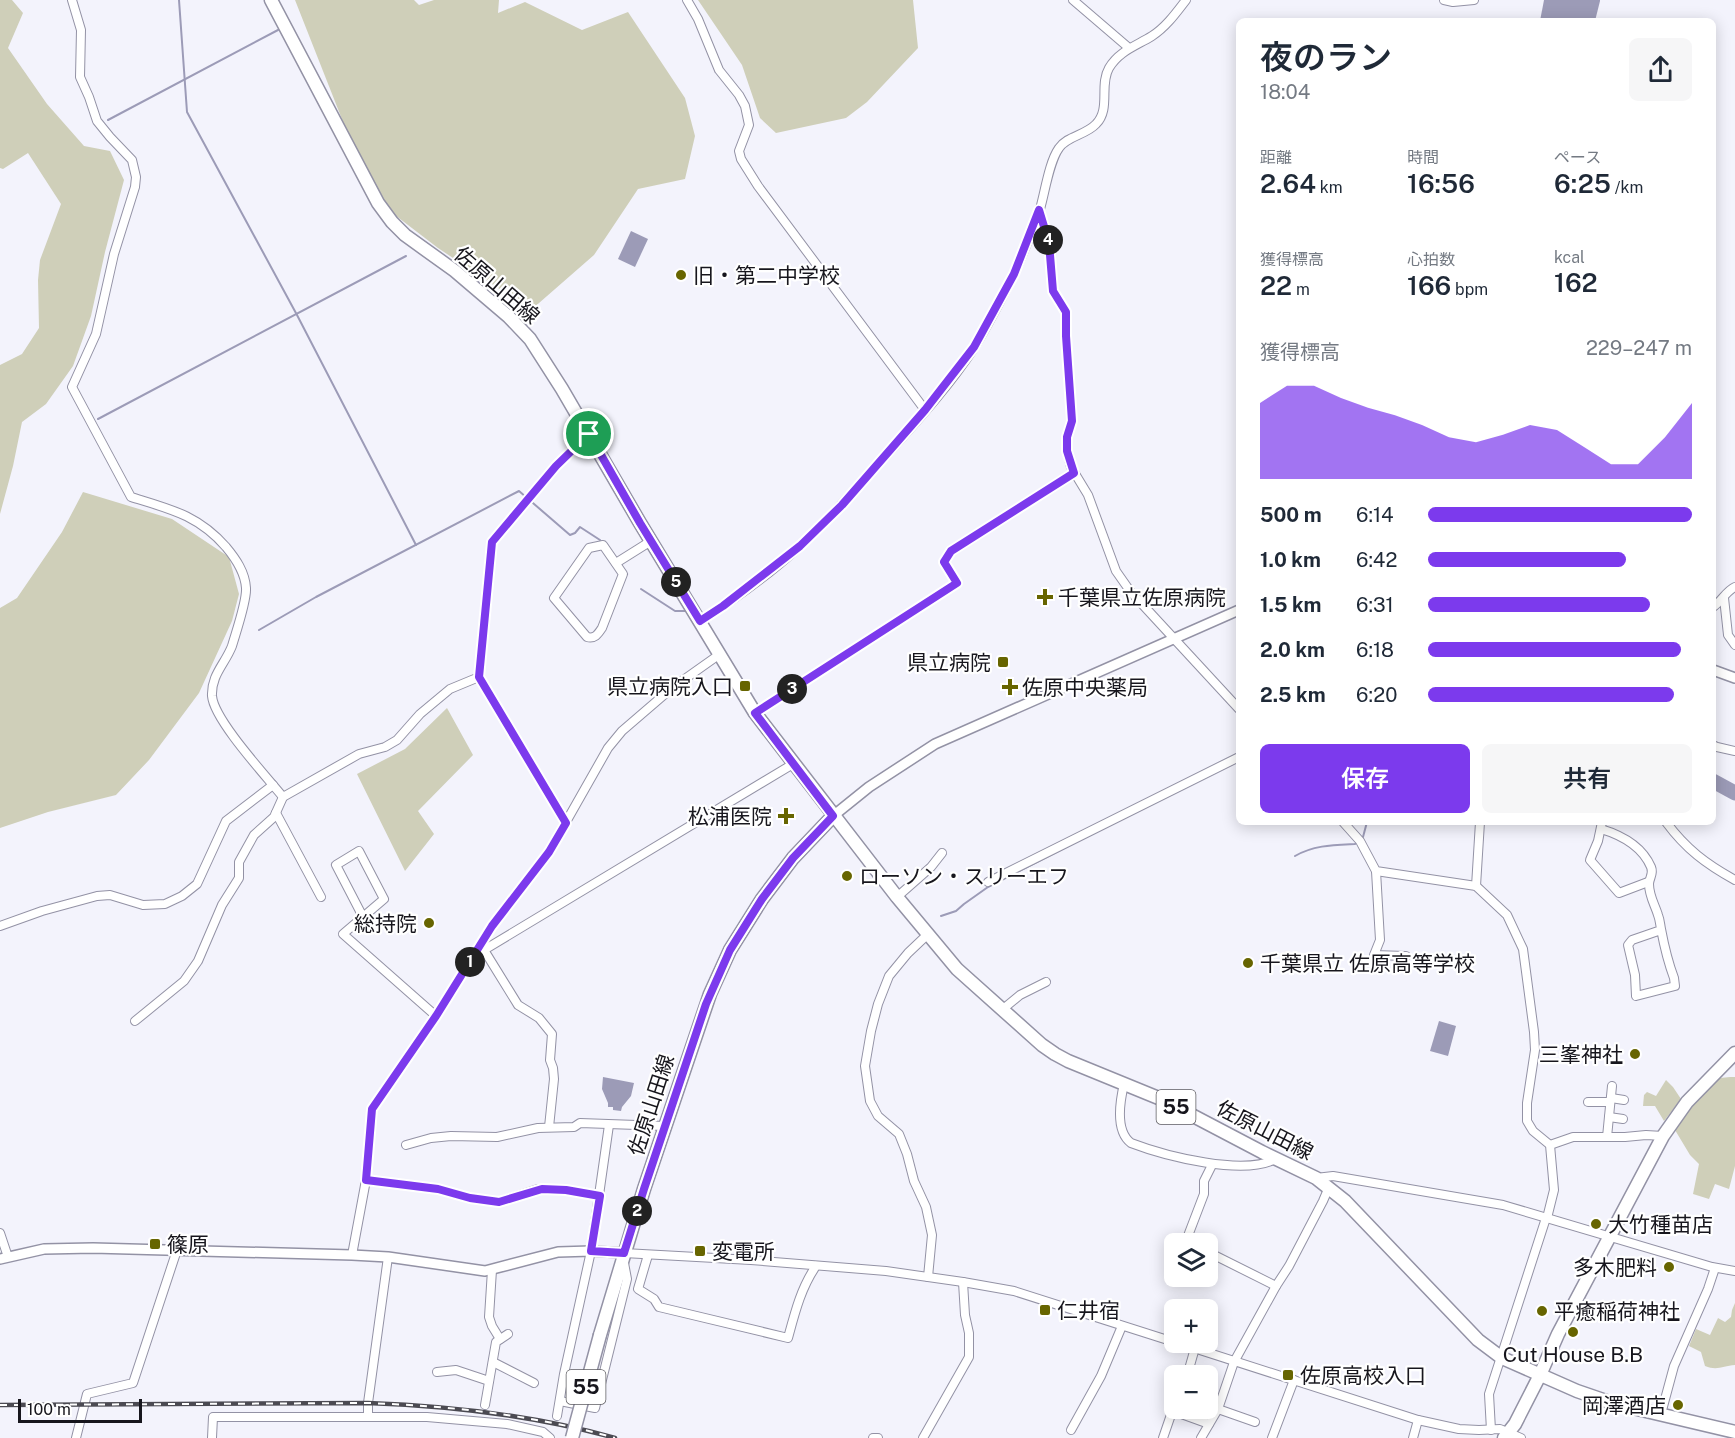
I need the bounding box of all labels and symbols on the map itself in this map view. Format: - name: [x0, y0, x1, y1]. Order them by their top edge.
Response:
- pin: 4: [1033, 225, 1063, 255]
- street label: 佐原山田線: [449, 241, 545, 329]
- place label: 旧・第二中学校: [693, 263, 840, 288]
- marker: 旧・第二中学校: [674, 268, 688, 282]
- pin: [563, 408, 614, 459]
- pin: 5: [661, 567, 691, 597]
- place label: 千葉県立佐原病院: [1058, 585, 1226, 610]
- marker: 千葉県立佐原病院: [1036, 588, 1054, 606]
- place label: 県立病院: [907, 650, 991, 675]
- marker: 県立病院: [996, 655, 1010, 669]
- place label: 県立病院入口: [607, 674, 733, 699]
- pin: 3: [777, 674, 807, 704]
- place label: 佐原中央薬局: [1022, 675, 1148, 700]
- marker: 県立病院入口: [738, 679, 752, 693]
- marker: 佐原中央薬局: [1003, 680, 1017, 694]
- place label: 松浦医院: [688, 804, 772, 829]
- marker: 松浦医院: [777, 807, 795, 825]
- place label: ローソン・スリーエフ: [859, 864, 1069, 889]
- marker: ローソン・スリーエフ: [840, 869, 854, 883]
- place label: 総持院: [354, 911, 417, 936]
- marker: 総持院: [422, 916, 436, 930]
- pin: 1: [455, 947, 485, 977]
- place label: 千葉県立 佐原高等学校: [1260, 951, 1475, 976]
- marker: 千葉県立 佐原高等学校: [1241, 956, 1255, 970]
- place label: 三峯神社: [1539, 1042, 1623, 1067]
- marker: 三峯神社: [1628, 1047, 1642, 1061]
- street label: 佐原山田線: [623, 1051, 679, 1159]
- road number: 55: [1156, 1090, 1196, 1124]
- street label: 佐原山田線: [1213, 1095, 1317, 1165]
- pin: 2: [622, 1196, 652, 1226]
- place label: 大竹種苗店: [1608, 1212, 1713, 1237]
- marker: 大竹種苗店: [1589, 1217, 1603, 1231]
- place label: 篠原: [167, 1232, 209, 1257]
- marker: 篠原: [148, 1237, 162, 1251]
- place label: 変電所: [712, 1239, 775, 1264]
- marker: 変電所: [693, 1244, 707, 1258]
- place label: 多木肥料: [1573, 1255, 1657, 1280]
- marker: 多木肥料: [1662, 1260, 1676, 1274]
- place label: 仁井宿: [1057, 1298, 1120, 1323]
- place label: 平癒稲荷神社: [1554, 1299, 1680, 1324]
- marker: 仁井宿: [1038, 1303, 1052, 1317]
- marker: 平癒稲荷神社: [1535, 1304, 1549, 1318]
- marker: Cut House B.B: [1566, 1325, 1580, 1339]
- place label: Cut House B.B: [1503, 1342, 1643, 1367]
- place label: 佐原高校入口: [1300, 1363, 1426, 1388]
- marker: 佐原高校入口: [1281, 1368, 1295, 1382]
- road number: 55: [566, 1370, 606, 1404]
- place label: 岡澤酒店: [1582, 1393, 1666, 1418]
- scale bar: [18, 1396, 142, 1424]
- marker: 岡澤酒店: [1671, 1398, 1685, 1412]

